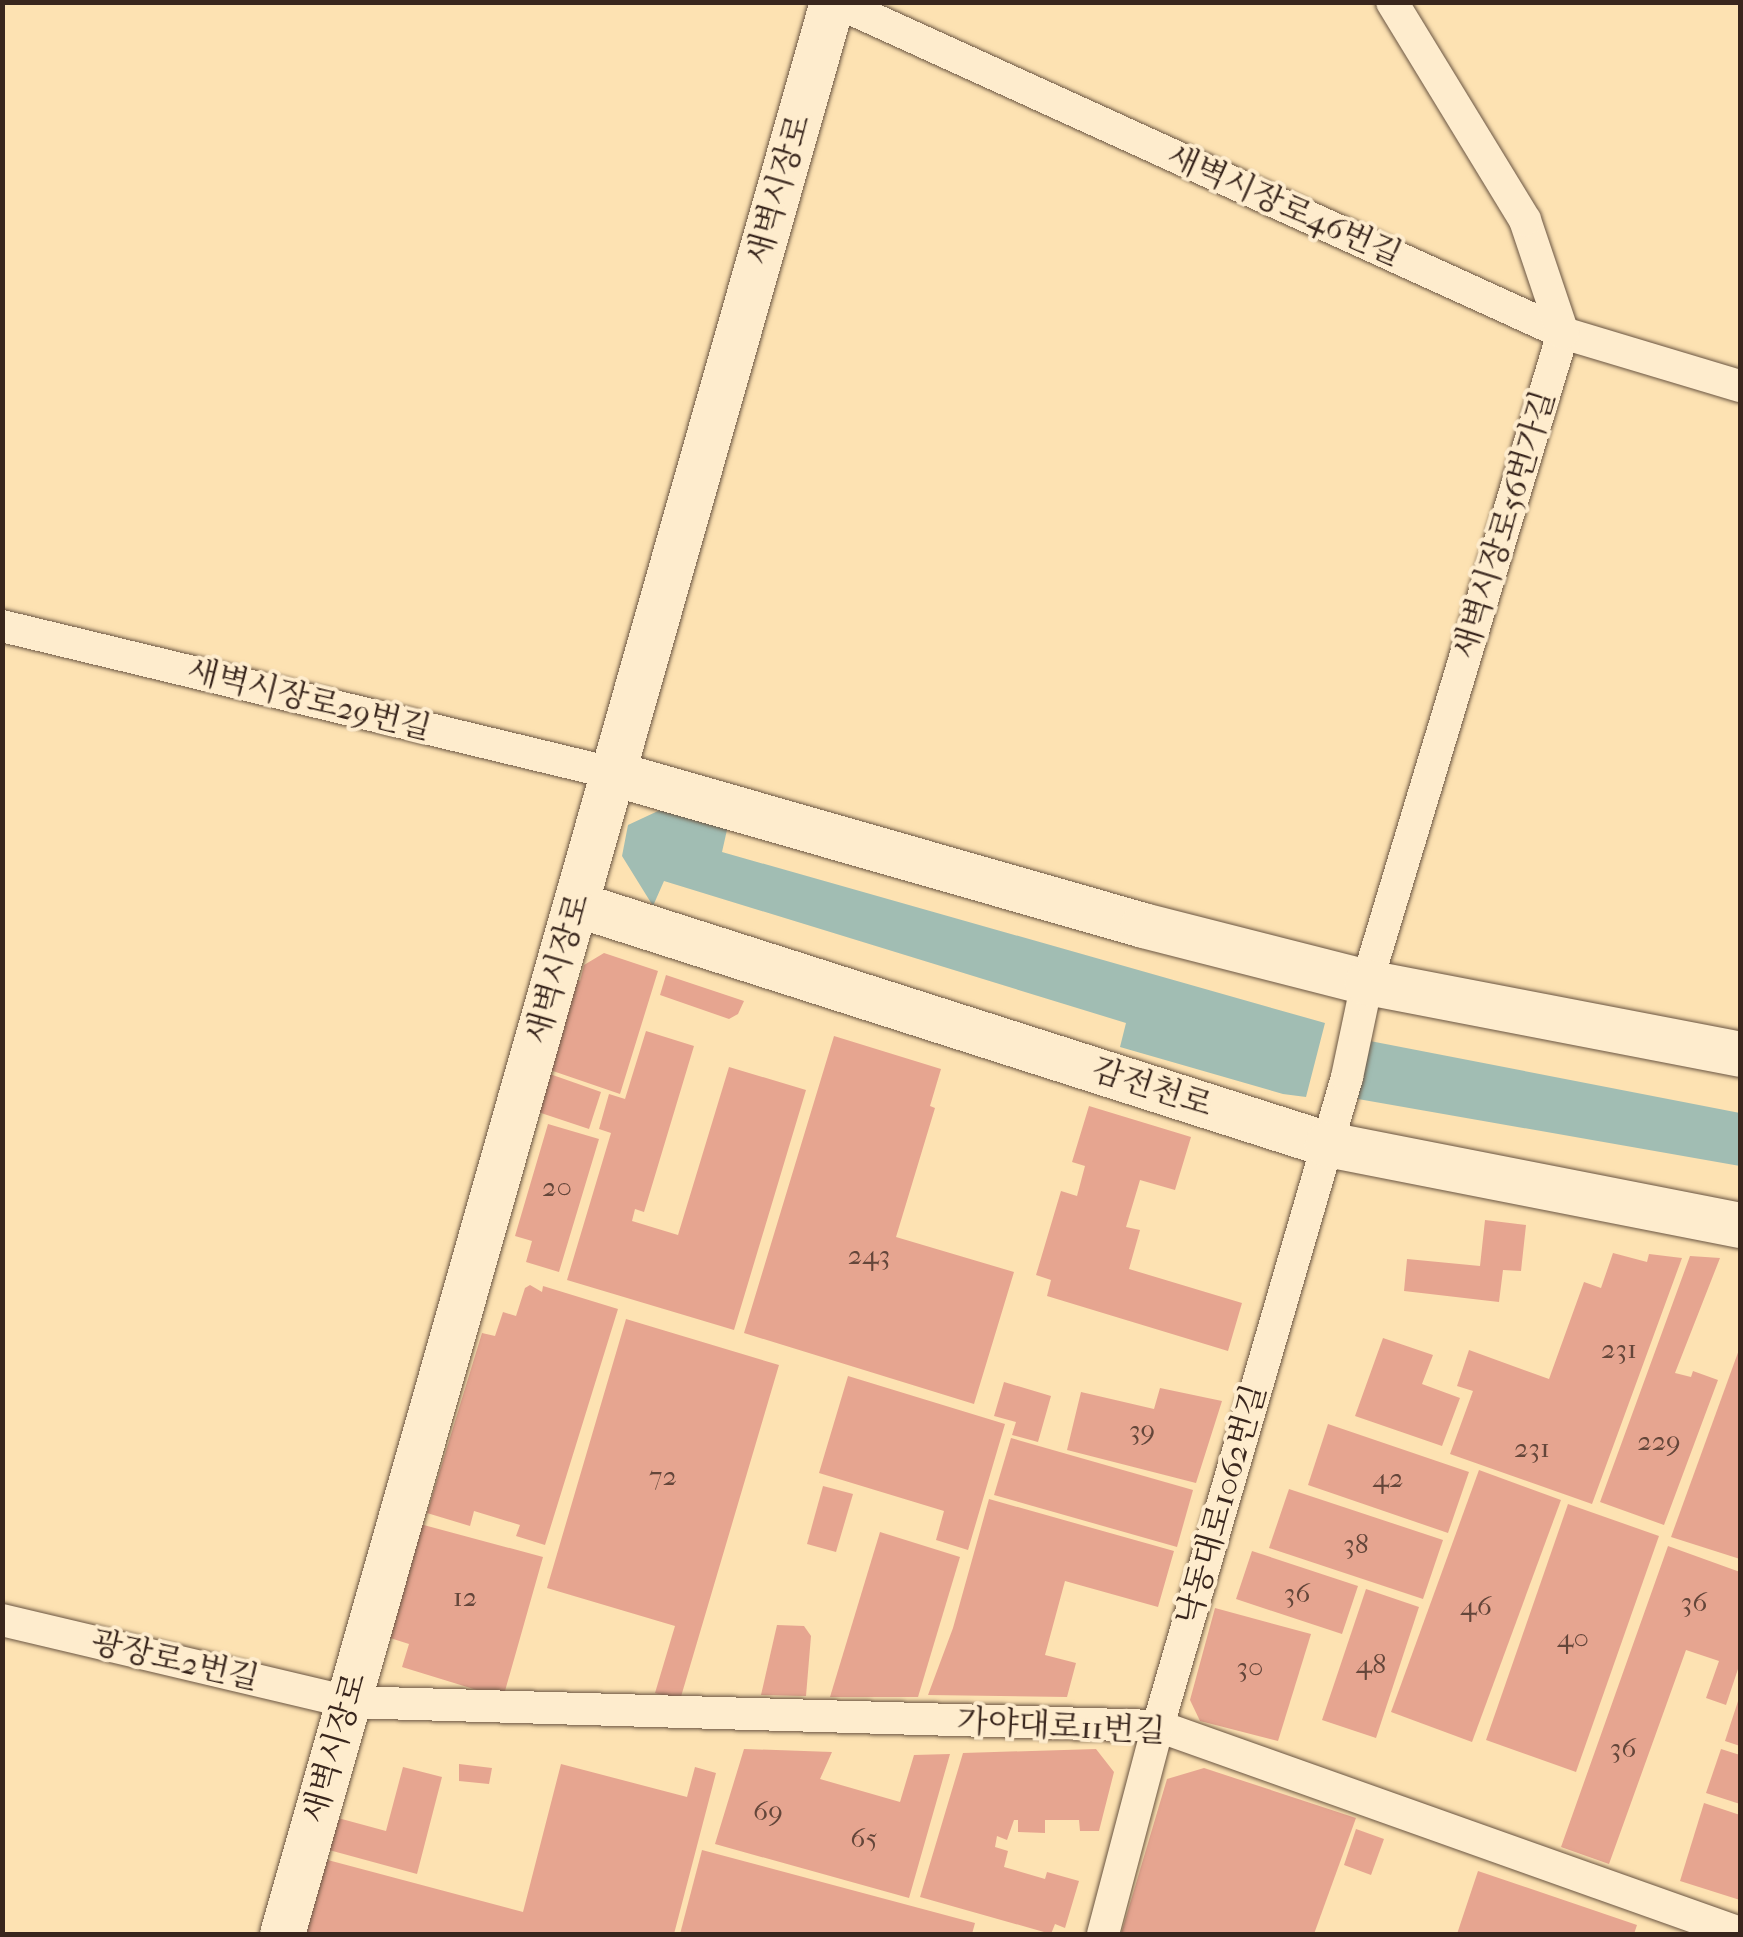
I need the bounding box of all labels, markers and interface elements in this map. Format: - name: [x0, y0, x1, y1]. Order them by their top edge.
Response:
- street label: 새벽시장로: [739, 110, 819, 270]
- street label: 새벽시장로46번길: [1161, 137, 1407, 275]
- street label: 새벽시장로56번가길: [1446, 386, 1564, 664]
- street label: 새벽시장로29번길: [183, 651, 435, 749]
- street label: 새벽시장로: [518, 889, 598, 1049]
- street label: 감전천로: [1087, 1051, 1217, 1125]
- house number: 20: [542, 1170, 572, 1204]
- house number: 243: [848, 1238, 890, 1272]
- house number: 231: [1601, 1332, 1637, 1366]
- street label: 낙동대로1062번길: [1169, 1380, 1275, 1630]
- house number: 39: [1129, 1413, 1155, 1447]
- house number: 229: [1637, 1424, 1681, 1458]
- house number: 231: [1514, 1431, 1550, 1465]
- house number: 72: [649, 1459, 677, 1493]
- house number: 42: [1373, 1461, 1403, 1495]
- house number: 38: [1343, 1527, 1369, 1561]
- house number: 36: [1284, 1576, 1310, 1610]
- house number: 12: [453, 1580, 477, 1614]
- house number: 36: [1681, 1585, 1707, 1619]
- house number: 46: [1460, 1589, 1492, 1623]
- house number: 40: [1557, 1621, 1589, 1655]
- street label: 광장로2번길: [87, 1623, 263, 1699]
- house number: 48: [1356, 1647, 1386, 1681]
- house number: 30: [1237, 1650, 1263, 1684]
- street label: 새벽시장로: [295, 1668, 375, 1828]
- street label: 가야대로11번길: [956, 1702, 1166, 1752]
- house number: 36: [1610, 1731, 1636, 1765]
- house number: 69: [753, 1794, 783, 1828]
- house number: 65: [850, 1821, 878, 1855]

